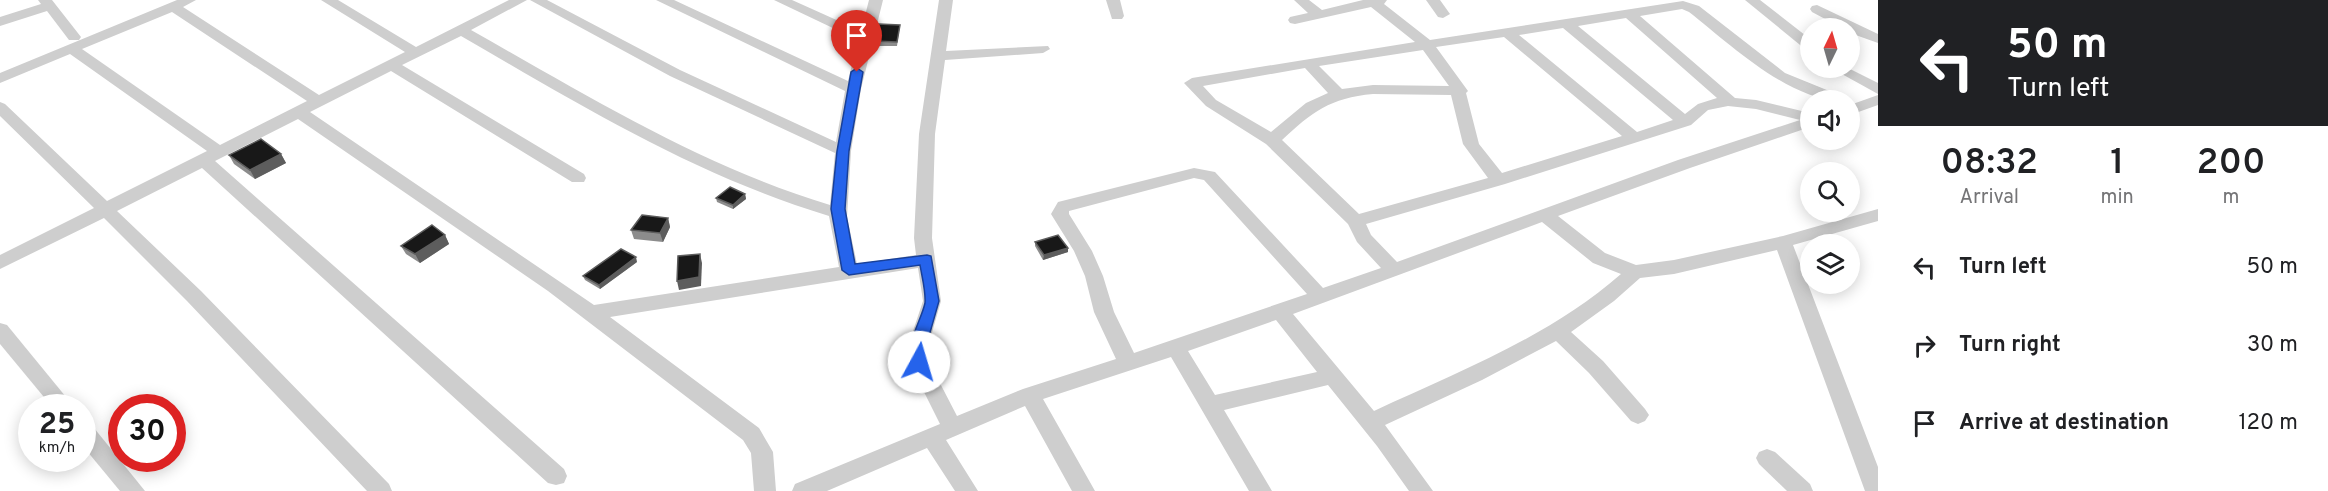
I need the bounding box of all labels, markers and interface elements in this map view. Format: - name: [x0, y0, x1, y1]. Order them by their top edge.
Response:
- pin: [831, 10, 882, 72]
- north arrow: [1800, 18, 1860, 78]
- map controls: [1800, 18, 1860, 294]
- icon: arrive: [840, 19, 873, 52]
- text: 50 m: [2007, 20, 2108, 73]
- icon: left: [1908, 24, 1986, 102]
- text: Turn left: [2007, 72, 2109, 106]
- button: sound: [1800, 90, 1860, 150]
- text: 08:32: [1941, 141, 2038, 187]
- text: 1: [2110, 141, 2124, 187]
- text: 200: [2196, 141, 2265, 187]
- button: search: [1800, 162, 1860, 222]
- text: Arrival: [1959, 185, 2019, 211]
- text: min: [2101, 185, 2134, 211]
- text: m: [2222, 185, 2239, 211]
- button: layers: [1800, 234, 1860, 294]
- icon: left: [1908, 251, 1941, 284]
- text: Turn left: [1959, 254, 2047, 281]
- text: 50 m: [2246, 254, 2298, 281]
- icon: right: [1908, 329, 1941, 362]
- position arrow: [887, 330, 951, 394]
- text: Turn right: [1959, 332, 2061, 359]
- text: 30 m: [2247, 332, 2298, 359]
- speed limit sign: 30: [108, 394, 186, 472]
- text: 25: [39, 407, 75, 444]
- icon: arrive: [1908, 407, 1941, 440]
- text: Arrive at destination: [1959, 410, 2169, 437]
- text: 120 m: [2238, 410, 2298, 437]
- text: km/h: [39, 439, 75, 458]

